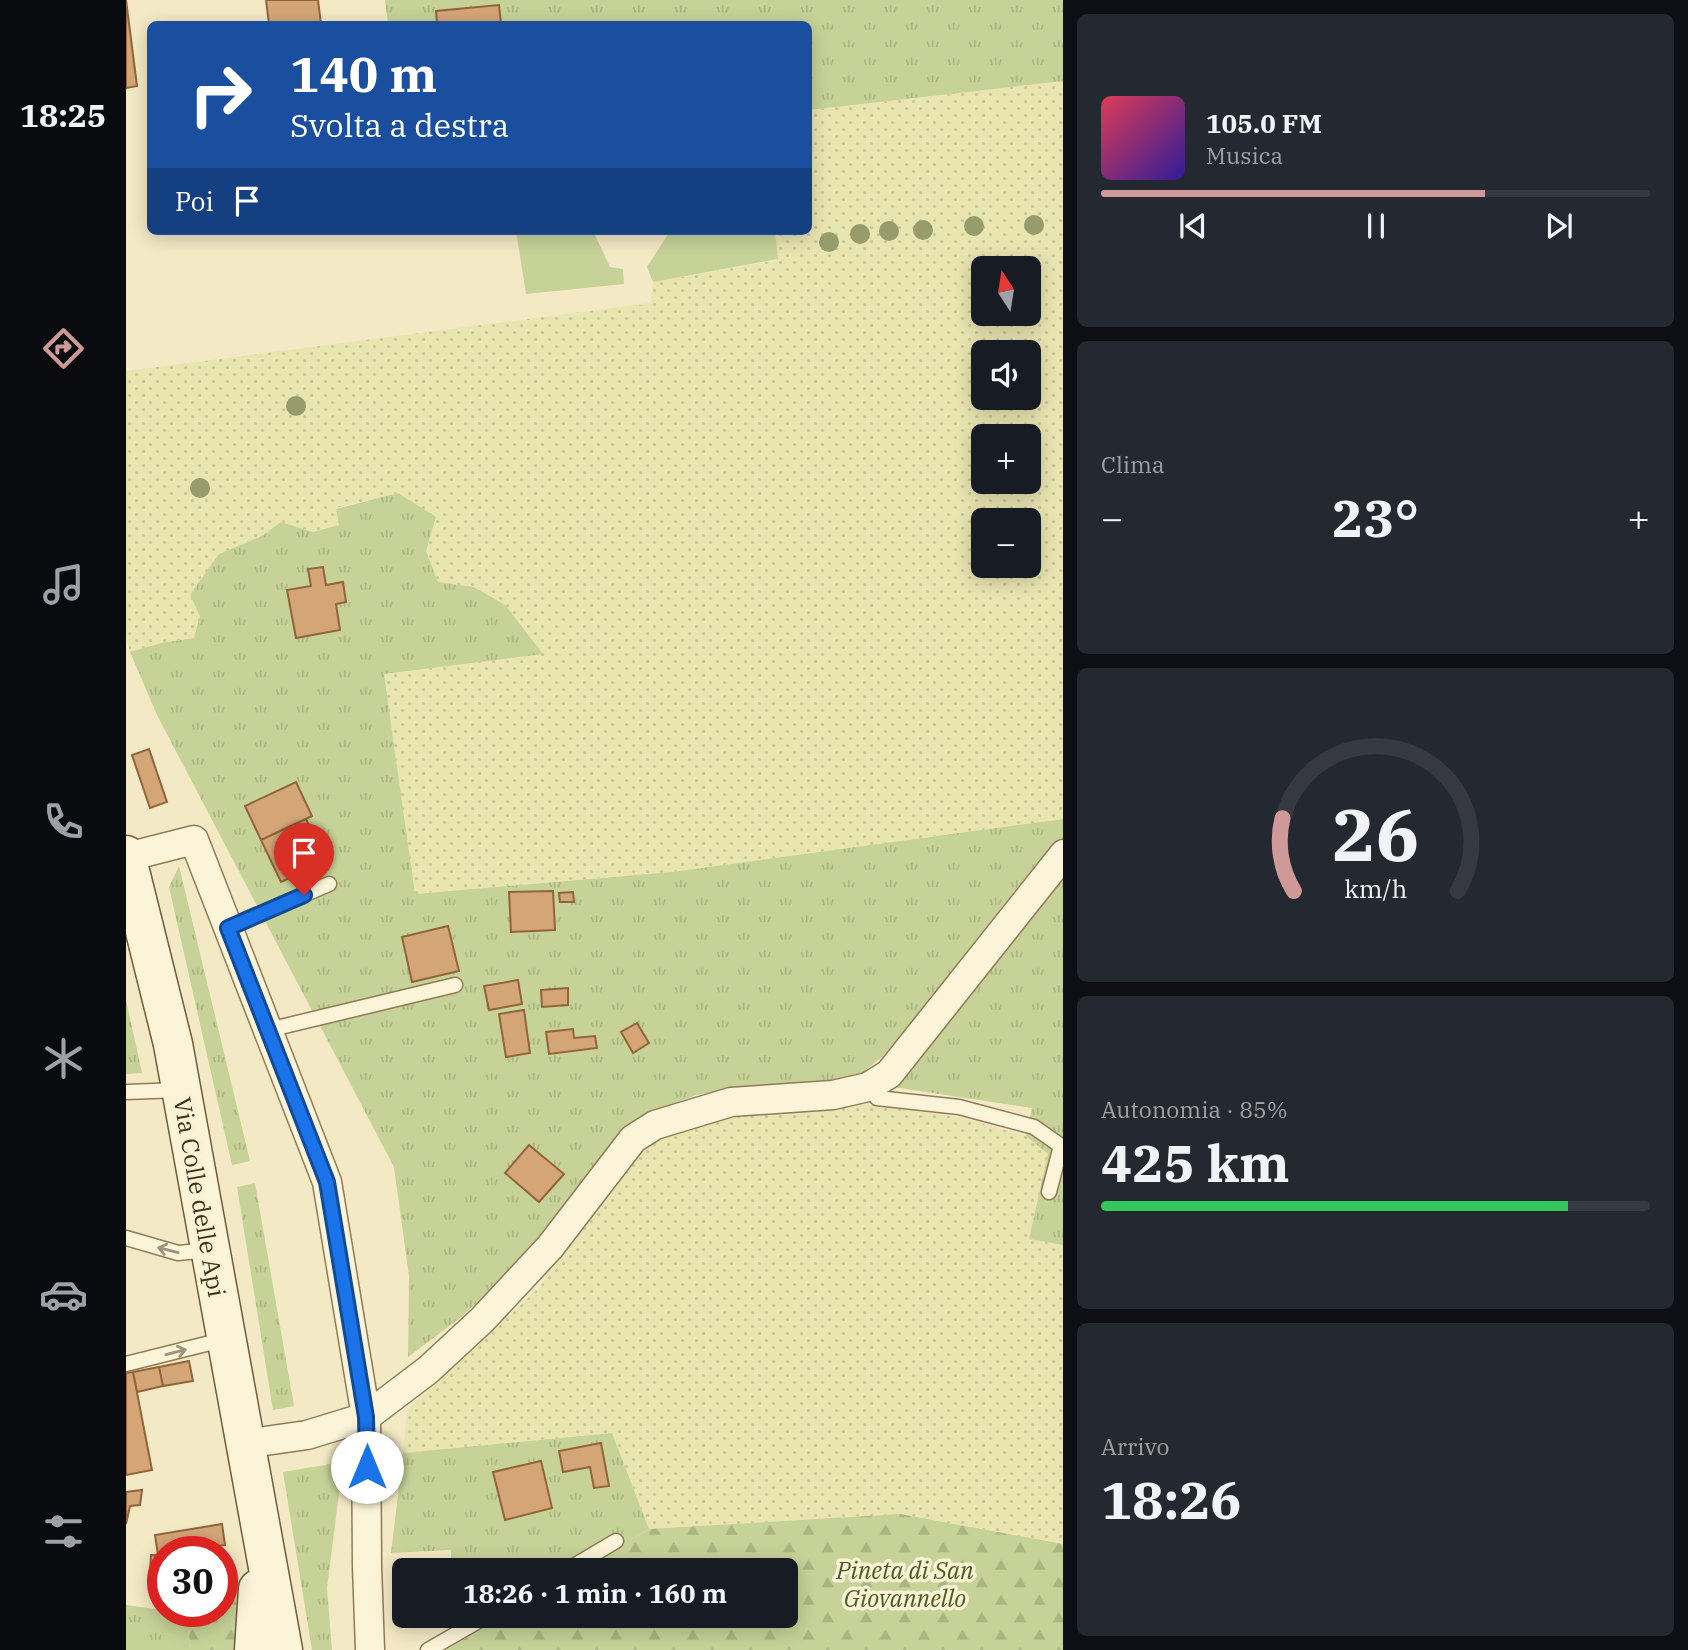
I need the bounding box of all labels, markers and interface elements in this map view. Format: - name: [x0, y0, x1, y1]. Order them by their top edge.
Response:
- text: 140 m: [290, 42, 437, 105]
- icon: right: [175, 49, 266, 140]
- text: 18:25: [20, 94, 106, 136]
- text: Svolta a destra: [290, 104, 509, 146]
- text: 105.0 FM: [1206, 106, 1322, 140]
- text: Musica: [1206, 140, 1283, 170]
- icon: arrive: [228, 182, 266, 220]
- text: Poi: [175, 184, 214, 218]
- icon: previous: [1174, 207, 1212, 245]
- icon: pause: [1357, 207, 1395, 245]
- icon: next: [1540, 207, 1578, 245]
- north arrow: [971, 256, 1041, 326]
- map controls: [971, 256, 1041, 578]
- icon: directions: [39, 324, 88, 373]
- button: sound: [971, 340, 1041, 410]
- button: +: [971, 424, 1041, 494]
- text: Clima: [1101, 449, 1165, 479]
- text: 23°: [1332, 484, 1419, 551]
- text: −: [1101, 493, 1124, 542]
- text: +: [1627, 493, 1650, 542]
- button: −: [971, 508, 1041, 578]
- icon: music: [39, 560, 88, 609]
- text: 26: [1332, 786, 1419, 881]
- icon: phone: [39, 797, 88, 846]
- pin: [274, 823, 334, 895]
- icon: arrive: [285, 834, 323, 872]
- text: km/h: [1344, 872, 1407, 905]
- icon: climate: [39, 1034, 88, 1083]
- text: Autonomia · 85%: [1101, 1094, 1288, 1124]
- street label: Via Colle delle Api: [167, 1095, 233, 1299]
- text: 425 km: [1101, 1129, 1290, 1196]
- one-way arrow: [157, 1243, 179, 1256]
- icon: car: [39, 1270, 88, 1319]
- one-way arrow: [164, 1345, 187, 1358]
- position arrow: [330, 1430, 404, 1504]
- text: Arrivo: [1101, 1431, 1169, 1461]
- text: 18:26: [1101, 1466, 1242, 1533]
- icon: filters: [39, 1507, 88, 1556]
- speed limit sign: 30: [147, 1536, 238, 1627]
- park label: Pineta di San Giovannello: [835, 1554, 974, 1614]
- text: 18:26 · 1 min · 160 m: [463, 1576, 727, 1610]

